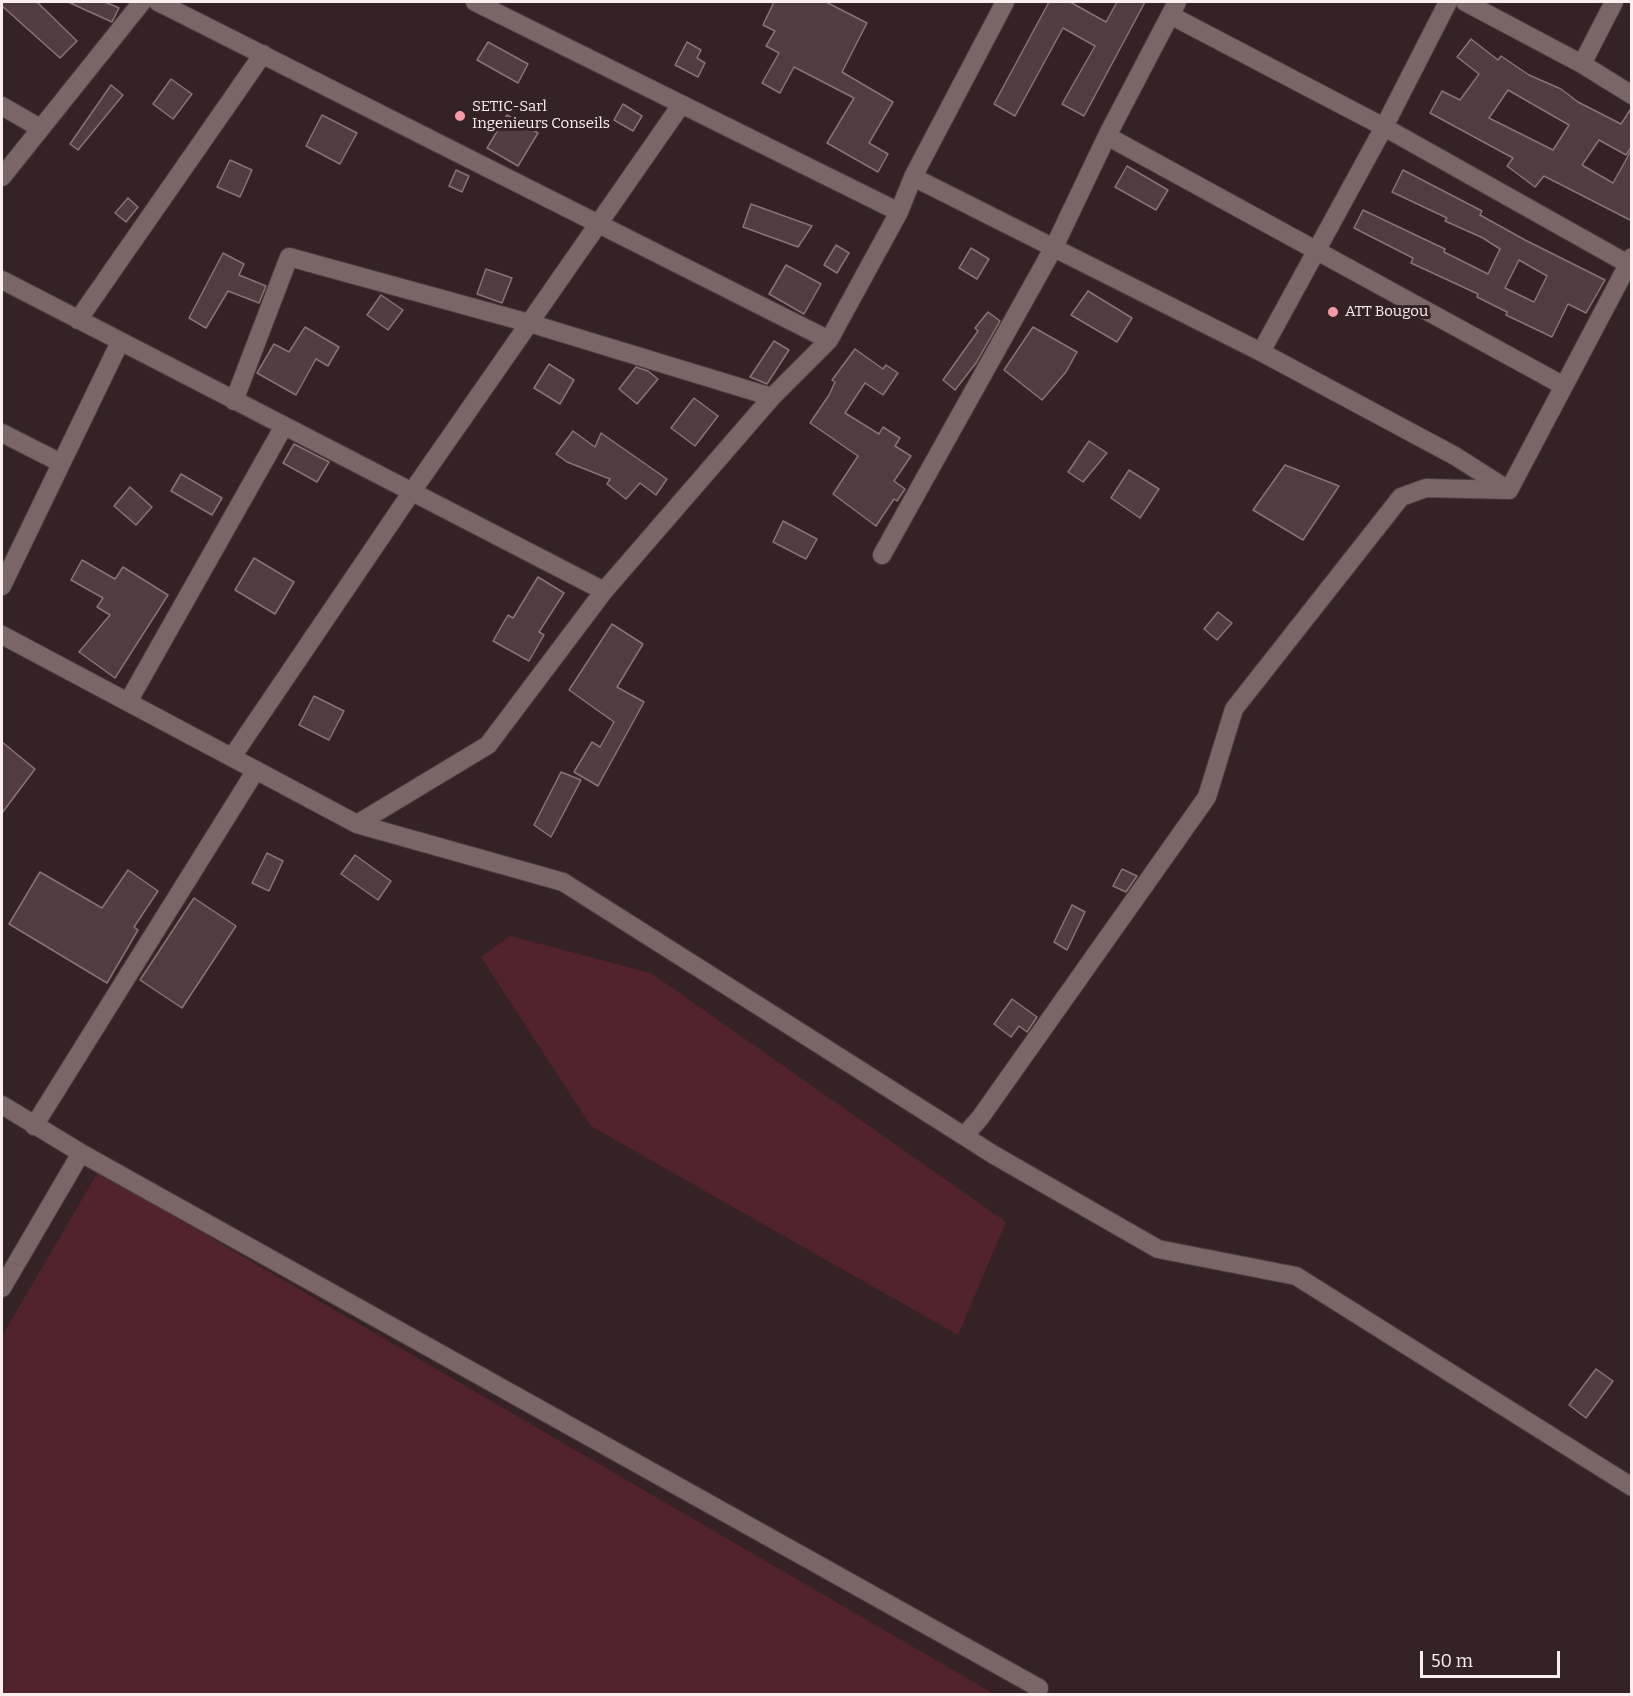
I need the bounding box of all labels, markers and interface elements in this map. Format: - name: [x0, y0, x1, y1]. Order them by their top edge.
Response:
- place label: SETIC-Sarl Ingenieurs Conseils: [472, 98, 610, 133]
- marker: SETIC-Sarl Ingenieurs Conseils: [453, 109, 467, 123]
- place label: ATT Bougou: [1345, 303, 1428, 321]
- marker: ATT Bougou: [1326, 305, 1340, 319]
- scale bar: [1423, 1639, 1562, 1677]
- text: 50 m: [1431, 1650, 1473, 1672]

